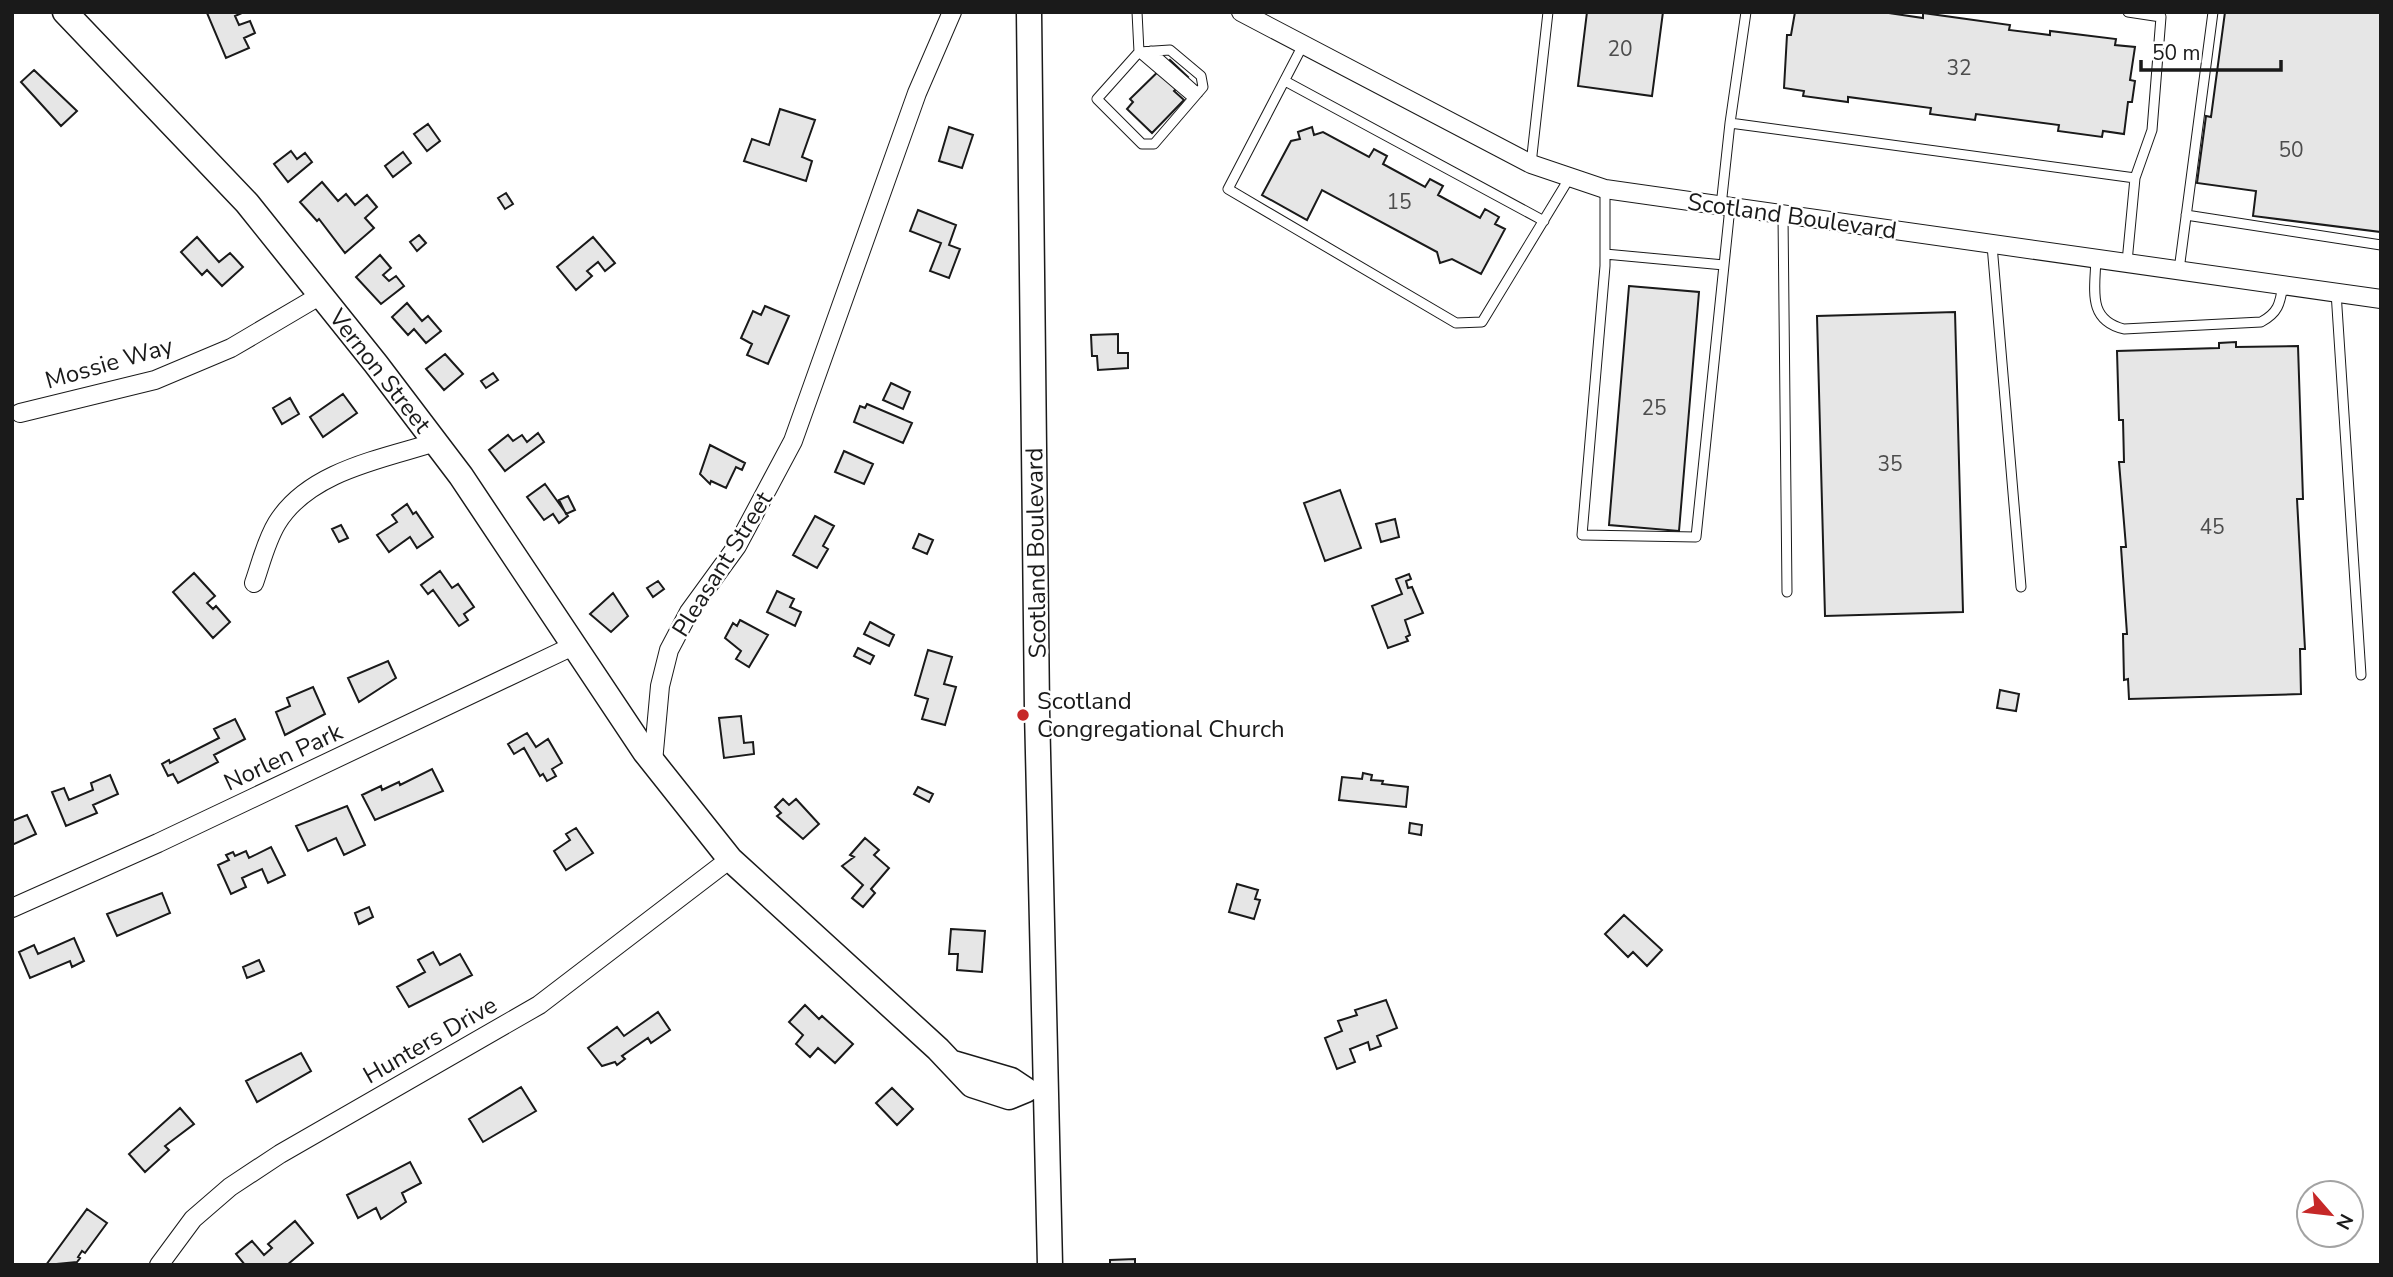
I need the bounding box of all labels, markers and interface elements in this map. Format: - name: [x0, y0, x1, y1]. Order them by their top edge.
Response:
- scale bar: [2141, 28, 2281, 72]
- house number: 20: [1607, 35, 1633, 63]
- text: 50 m: [2152, 39, 2201, 67]
- house number: 32: [1946, 54, 1972, 82]
- house number: 50: [2278, 136, 2304, 164]
- street label: Scotland Boulevard: [1685, 185, 1899, 247]
- house number: 15: [1386, 188, 1412, 216]
- street label: Vernon Street: [321, 302, 439, 440]
- street label: Mossie Way: [41, 329, 177, 396]
- house number: 25: [1641, 394, 1667, 422]
- street label: Scotland Boulevard: [1018, 447, 1054, 659]
- house number: 35: [1877, 450, 1903, 478]
- street label: Pleasant Street: [665, 485, 780, 643]
- house number: 45: [2199, 513, 2225, 541]
- place label: Scotland Congregational Church: [1037, 685, 1285, 745]
- marker: Scotland Congregational Church: [1015, 707, 1031, 723]
- street label: Norlen Park: [219, 715, 348, 798]
- street label: Hunters Drive: [357, 989, 503, 1091]
- north arrow: [2295, 1179, 2365, 1249]
- text: N: [2329, 1209, 2359, 1234]

